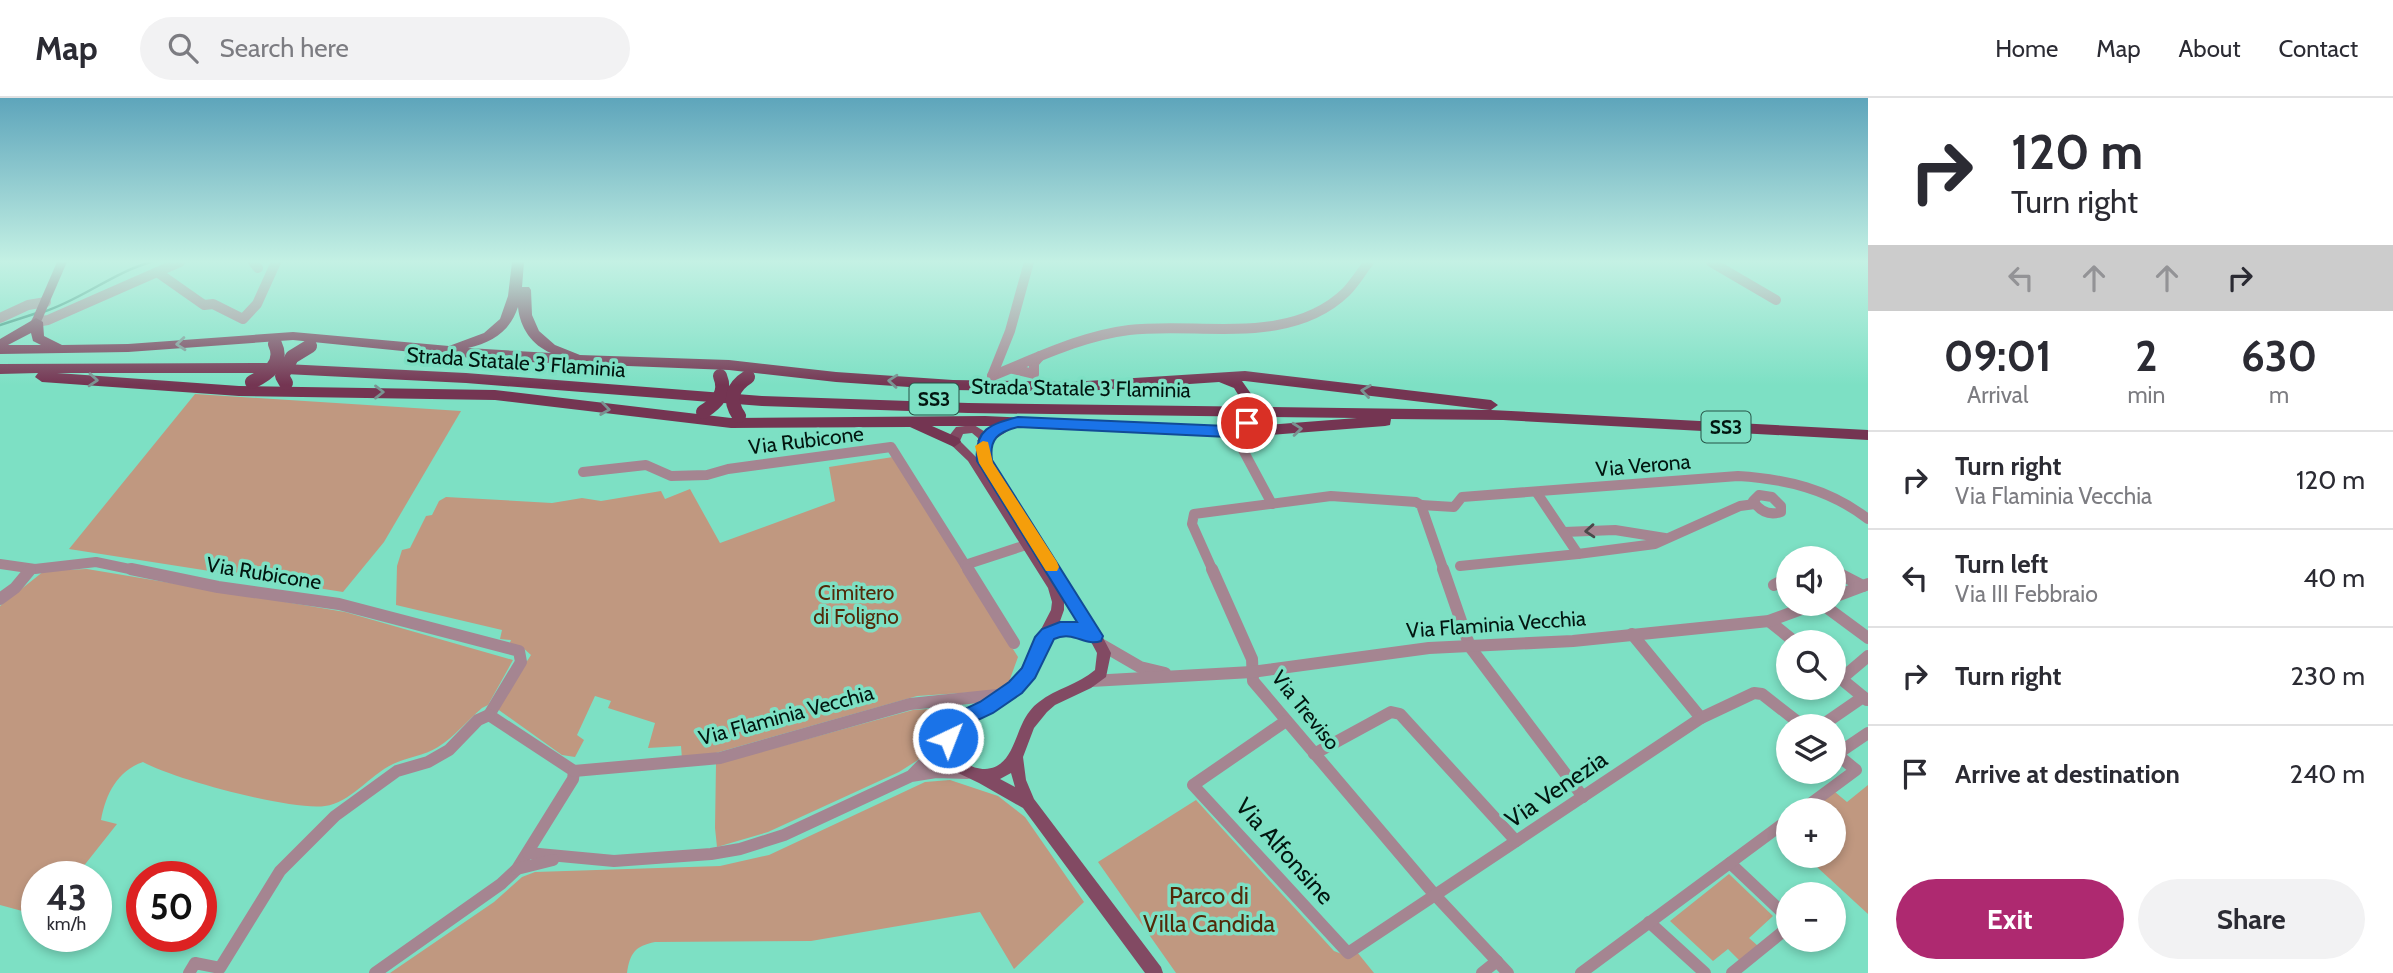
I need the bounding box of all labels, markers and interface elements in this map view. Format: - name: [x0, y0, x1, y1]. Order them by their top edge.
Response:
- search box: [140, 17, 630, 80]
- text: Map: [35, 28, 98, 68]
- icon: search: [164, 29, 202, 67]
- text: Search here: [220, 32, 349, 64]
- text: Home: [1995, 34, 2058, 63]
- text: Map: [2096, 34, 2141, 63]
- text: About: [2179, 34, 2241, 63]
- text: Contact: [2279, 34, 2358, 63]
- text: 120 m: [2011, 122, 2143, 181]
- icon: right: [1896, 126, 1987, 217]
- text: Turn right: [2011, 182, 2138, 221]
- icon: left: [2002, 259, 2040, 297]
- icon: ahead: [2075, 259, 2113, 297]
- icon: ahead: [2148, 259, 2186, 297]
- icon: right: [2221, 259, 2259, 297]
- text: 09:01: [1944, 330, 2052, 382]
- text: 2: [2135, 330, 2158, 382]
- text: 630: [2241, 330, 2317, 382]
- one-way arrow: [175, 336, 186, 351]
- street label: Strada Statale 3 Flaminia: [406, 342, 626, 382]
- one-way arrow: [87, 373, 98, 388]
- one-way arrow: [888, 374, 899, 389]
- street label: Strada Statale 3 Flaminia: [971, 374, 1191, 402]
- text: Arrival: [1967, 381, 2028, 409]
- text: min: [2127, 381, 2165, 409]
- text: m: [2269, 381, 2289, 409]
- one-way arrow: [374, 384, 384, 400]
- road number: SS3: [909, 384, 958, 414]
- one-way arrow: [1360, 384, 1372, 399]
- pin: [1217, 393, 1277, 453]
- one-way arrow: [599, 401, 611, 416]
- icon: arrive: [1228, 404, 1266, 442]
- road number: SS3: [1702, 412, 1750, 442]
- street label: Via Rubicone: [747, 420, 865, 459]
- one-way arrow: [1291, 422, 1302, 437]
- street label: Via Verona: [1595, 448, 1691, 482]
- text: Turn right: [1955, 450, 2061, 482]
- icon: right: [1896, 461, 1934, 499]
- text: 120 m: [2296, 464, 2365, 496]
- text: Via Flaminia Vecchia: [1955, 482, 2152, 510]
- one-way arrow: [1584, 523, 1595, 538]
- map controls: [1776, 546, 1846, 952]
- button: sound: [1776, 546, 1846, 616]
- text: Turn left: [1955, 548, 2048, 580]
- street label: Via Rubicone: [205, 552, 323, 594]
- icon: left: [1896, 559, 1934, 597]
- text: 40 m: [2303, 562, 2365, 594]
- park label: Cimitero di Foligno: [813, 580, 899, 629]
- text: Via III Febbraio: [1955, 580, 2098, 608]
- street label: Via Flaminia Vecchia: [1405, 605, 1587, 643]
- button: search: [1776, 630, 1846, 700]
- icon: right: [1896, 657, 1934, 695]
- text: Turn right: [1955, 660, 2061, 692]
- text: 230 m: [2291, 660, 2365, 692]
- street label: Via Treviso: [1267, 665, 1345, 755]
- street label: Via Flaminia Vecchia: [696, 680, 876, 750]
- position arrow: [911, 701, 985, 775]
- button: layers: [1776, 714, 1846, 784]
- street label: Via Venezia: [1499, 744, 1613, 834]
- icon: arrive: [1896, 755, 1934, 793]
- text: Arrive at destination: [1955, 758, 2180, 790]
- text: 240 m: [2290, 758, 2365, 790]
- street label: Via Alfonsine: [1230, 792, 1340, 910]
- button: +: [1776, 798, 1846, 868]
- speed limit sign: 50: [126, 861, 217, 952]
- text: 43: [46, 876, 87, 919]
- button: Exit: [1896, 879, 2124, 959]
- button: Share: [2138, 879, 2365, 959]
- park label: Parco di Villa Candida: [1143, 881, 1275, 938]
- button: −: [1776, 882, 1846, 952]
- text: km/h: [47, 913, 86, 935]

